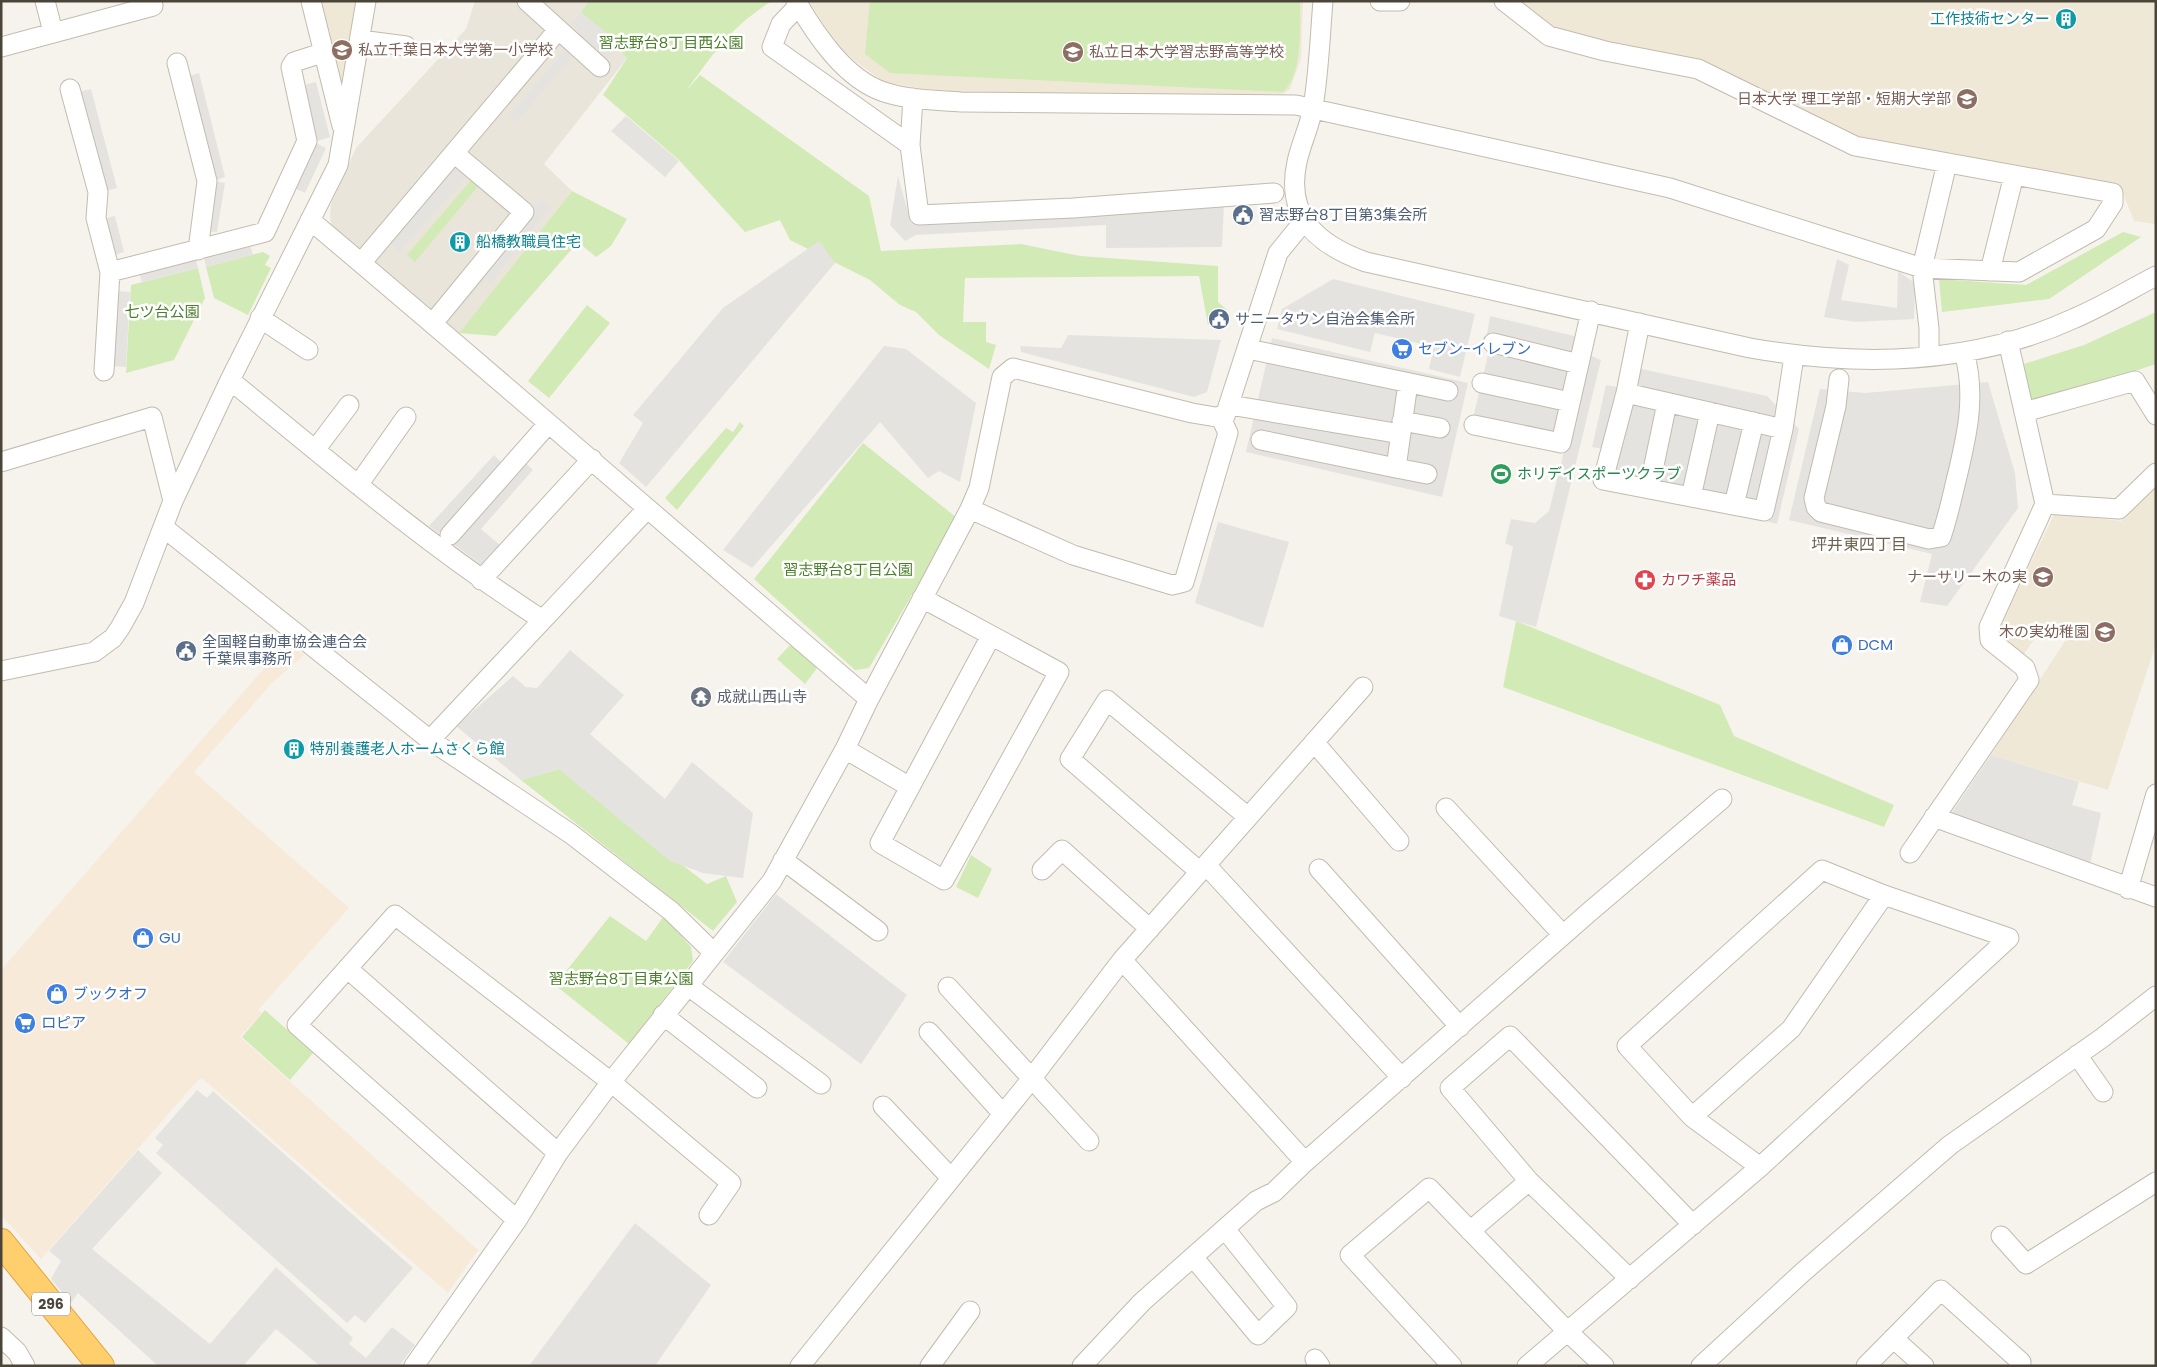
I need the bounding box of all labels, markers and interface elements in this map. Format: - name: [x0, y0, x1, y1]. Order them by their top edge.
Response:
- building icon: 工作技術センター: [2054, 7, 2078, 31]
- place label: 工作技術センター: [1930, 8, 2050, 29]
- park label: 習志野台8丁目西公園: [599, 32, 743, 53]
- school or university icon: 私立千葉日本大学第一小学校: [330, 38, 354, 62]
- place label: 私立千葉日本大学第一小学校: [358, 39, 553, 60]
- school or university icon: 私立日本大学習志野高等学校: [1061, 40, 1085, 64]
- place label: 私立日本大学習志野高等学校: [1089, 41, 1284, 62]
- school or university icon: 日本大学 理工学部・短期大学部: [1955, 87, 1979, 111]
- place label: 日本大学 理工学部・短期大学部: [1737, 88, 1951, 109]
- public building icon: 習志野台8丁目第3集会所: [1231, 203, 1255, 227]
- place label: 習志野台8丁目第3集会所: [1259, 204, 1427, 225]
- building icon: 船橋教職員住宅: [448, 230, 472, 254]
- place label: 船橋教職員住宅: [476, 231, 581, 252]
- park label: 七ツ台公園: [124, 301, 200, 322]
- public building icon: サニータウン自治会集会所: [1207, 307, 1231, 331]
- place label: サニータウン自治会集会所: [1235, 308, 1415, 329]
- supermarket icon: セブン-イレブン: [1390, 337, 1414, 361]
- place label: セブン-イレブン: [1418, 338, 1531, 359]
- sports icon: ホリデイスポーツクラブ: [1489, 462, 1513, 486]
- place label: ホリデイスポーツクラブ: [1517, 463, 1681, 484]
- district label: 坪井東四丁目: [1811, 533, 1907, 556]
- park label: 習志野台8丁目公園: [783, 559, 913, 580]
- school or university icon: ナーサリー木の実: [2031, 565, 2055, 589]
- place label: ナーサリー木の実: [1907, 566, 2027, 587]
- pharmacy icon: カワチ薬品: [1633, 568, 1657, 592]
- place label: カワチ薬品: [1661, 569, 1736, 590]
- school or university icon: 木の実幼稚園: [2093, 620, 2117, 644]
- place label: 木の実幼稚園: [1999, 621, 2089, 642]
- place label: 全国軽自動車協会連合会 千葉県事務所: [202, 631, 367, 669]
- shop icon: DCM: [1830, 633, 1854, 657]
- place label: DCM: [1858, 634, 1893, 655]
- public building icon: 全国軽自動車協会連合会 千葉県事務所: [174, 639, 198, 663]
- temple icon: 成就山西山寺: [689, 685, 713, 709]
- place label: 成就山西山寺: [717, 686, 807, 707]
- building icon: 特別養護老人ホームさくら館: [282, 737, 306, 761]
- place label: 特別養護老人ホームさくら館: [310, 738, 505, 759]
- shop icon: GU: [131, 926, 155, 950]
- place label: GU: [159, 927, 181, 948]
- park label: 習志野台8丁目東公園: [549, 968, 693, 989]
- shop icon: ブックオフ: [45, 982, 69, 1006]
- place label: ブックオフ: [73, 983, 148, 1004]
- supermarket icon: ロピア: [13, 1011, 37, 1035]
- place label: ロピア: [41, 1012, 86, 1033]
- road number: 296: [32, 1292, 70, 1316]

